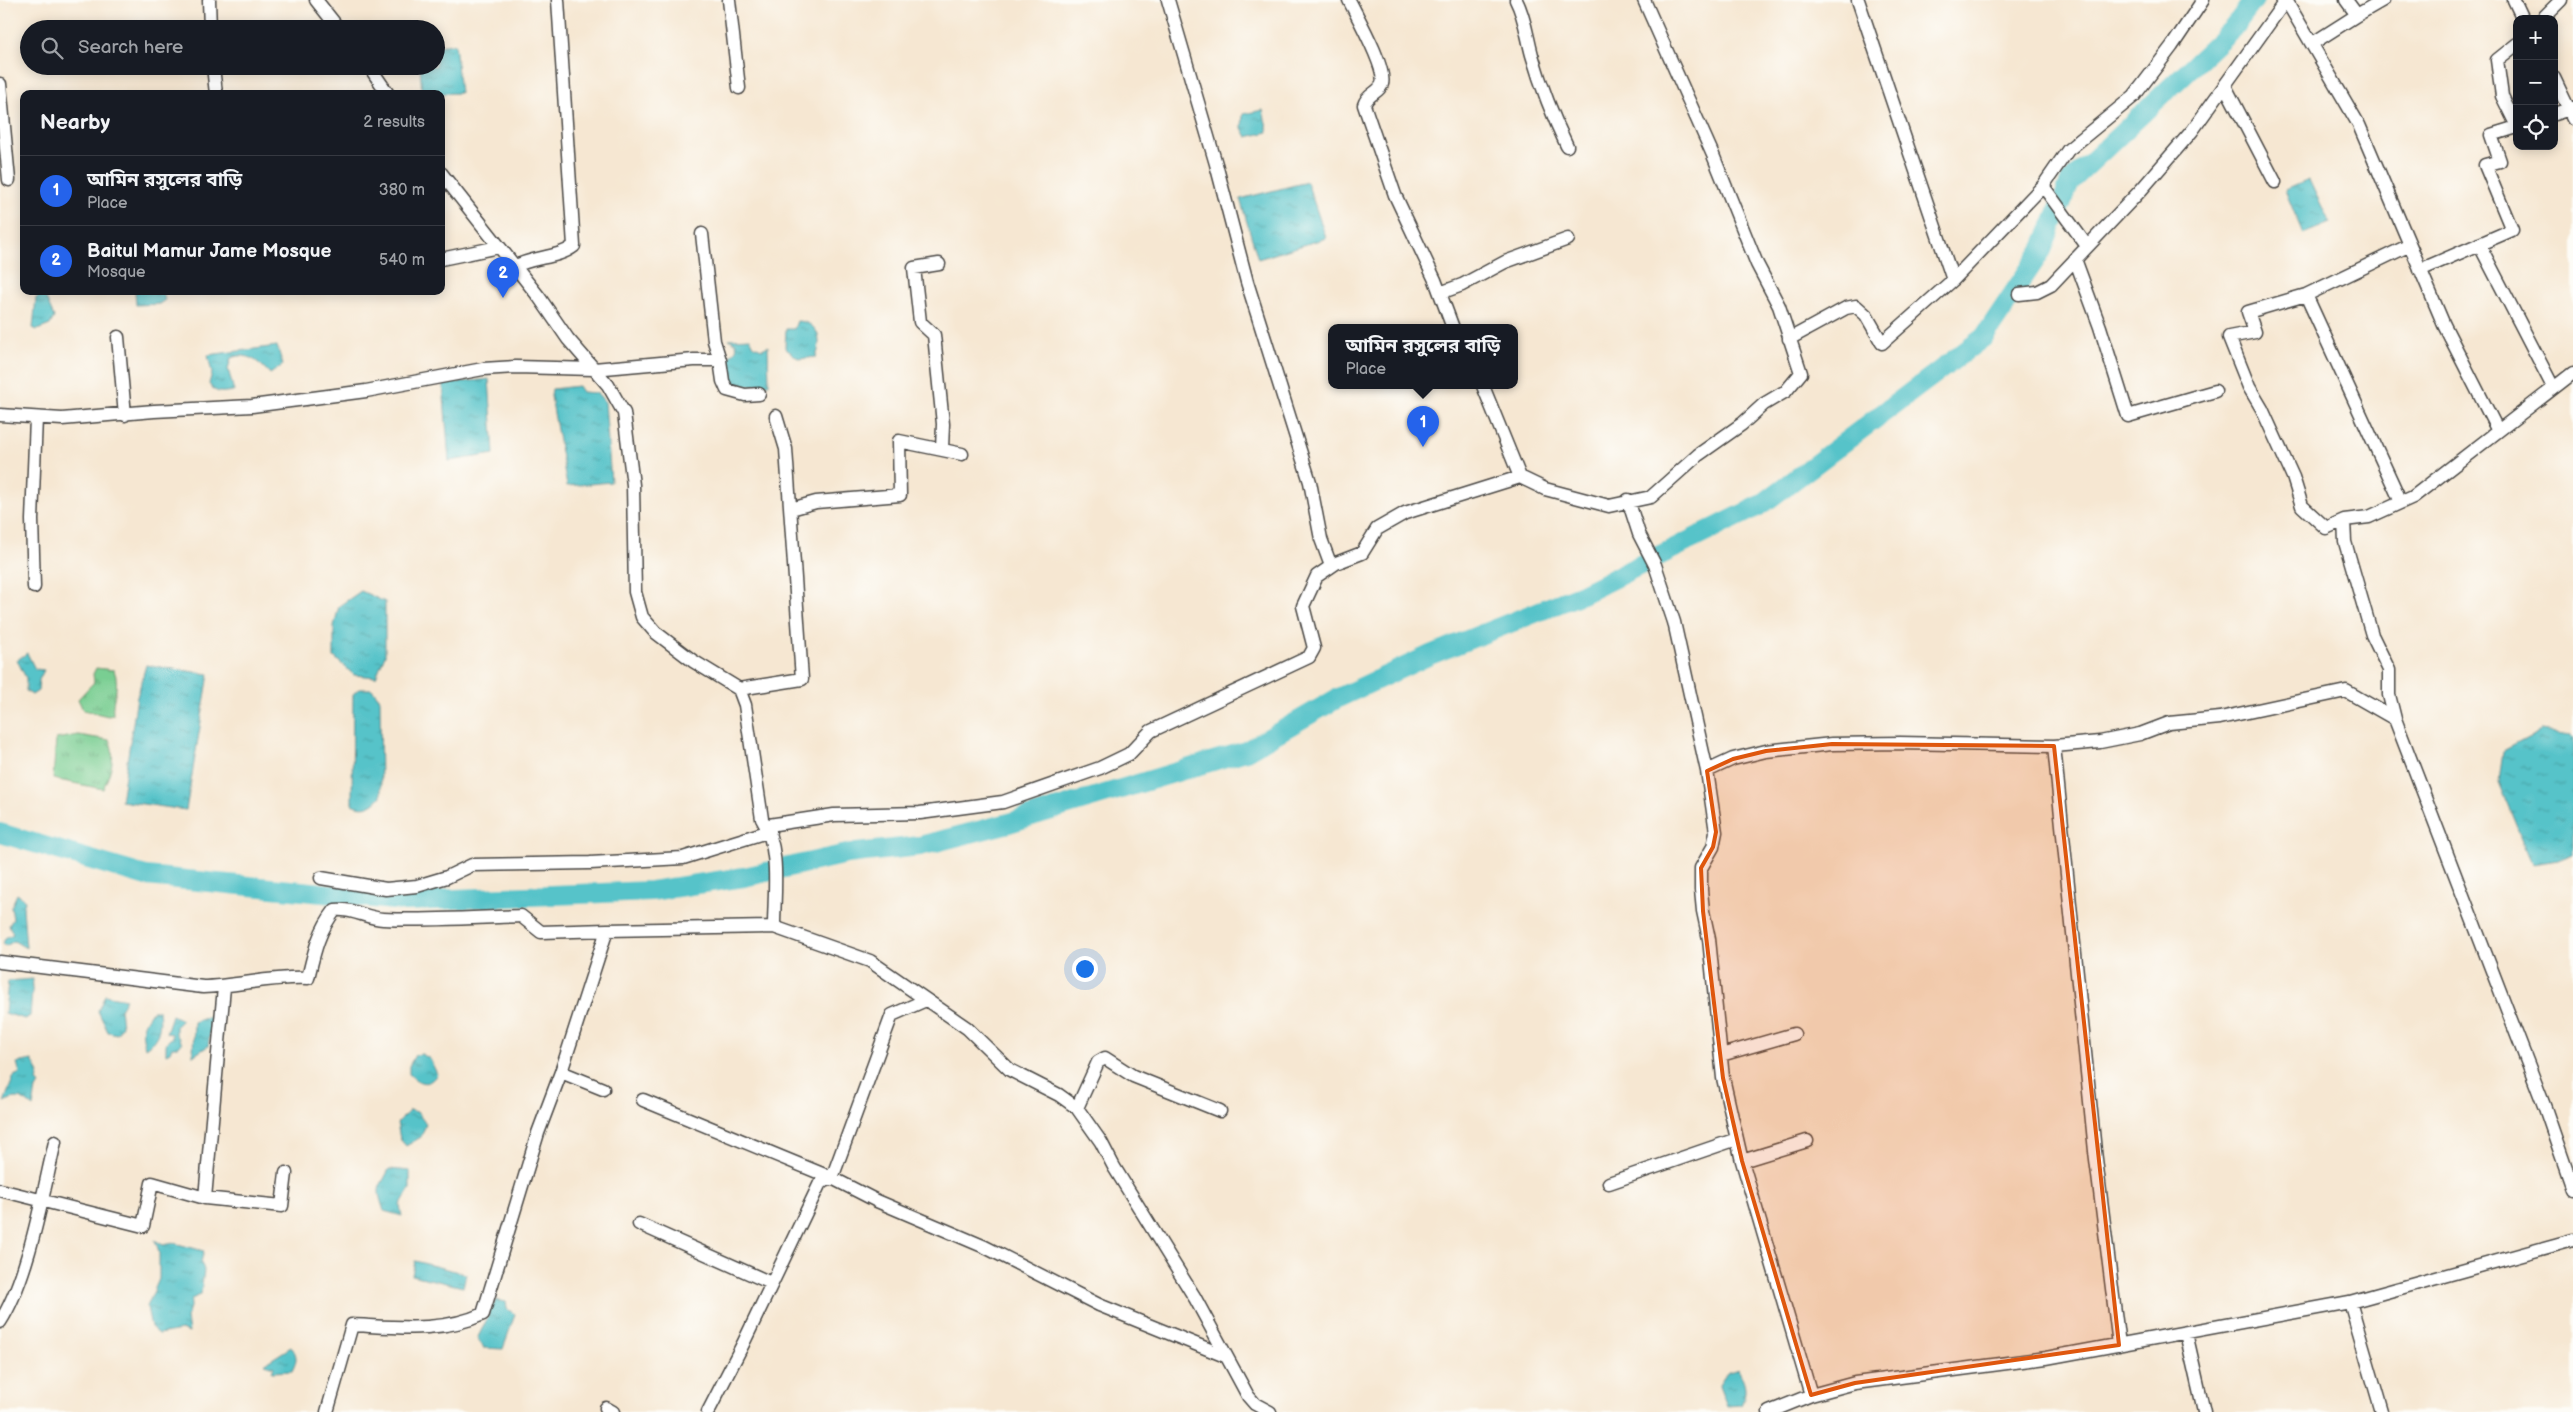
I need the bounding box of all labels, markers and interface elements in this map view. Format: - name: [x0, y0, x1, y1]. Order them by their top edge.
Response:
- map controls: [2513, 15, 2558, 150]
- button: +: [2513, 15, 2558, 60]
- search box: [20, 20, 445, 75]
- icon: search: [38, 34, 66, 62]
- text: Search here: [78, 36, 183, 59]
- button: −: [2513, 60, 2558, 105]
- button: locate: [2513, 105, 2558, 150]
- text: Nearby: [40, 110, 110, 135]
- text: 2 results: [363, 113, 425, 132]
- text: আমিন রসুলের বাড়ি: [87, 169, 242, 192]
- text: 1: [53, 181, 59, 200]
- text: 380 m: [379, 181, 425, 200]
- text: Place: [87, 194, 128, 213]
- text: Baitul Mamur Jame Mosque: [87, 240, 331, 263]
- text: 2: [51, 251, 61, 270]
- text: 540 m: [379, 251, 425, 270]
- pin: 2: [487, 257, 519, 298]
- text: Mosque: [87, 263, 146, 282]
- popup: [1328, 324, 1518, 389]
- text: আমিন রসুলের বাড়ি: [1345, 335, 1501, 358]
- text: Place: [1345, 360, 1386, 379]
- pin: 1: [1407, 406, 1439, 447]
- your location: [1072, 956, 1098, 982]

